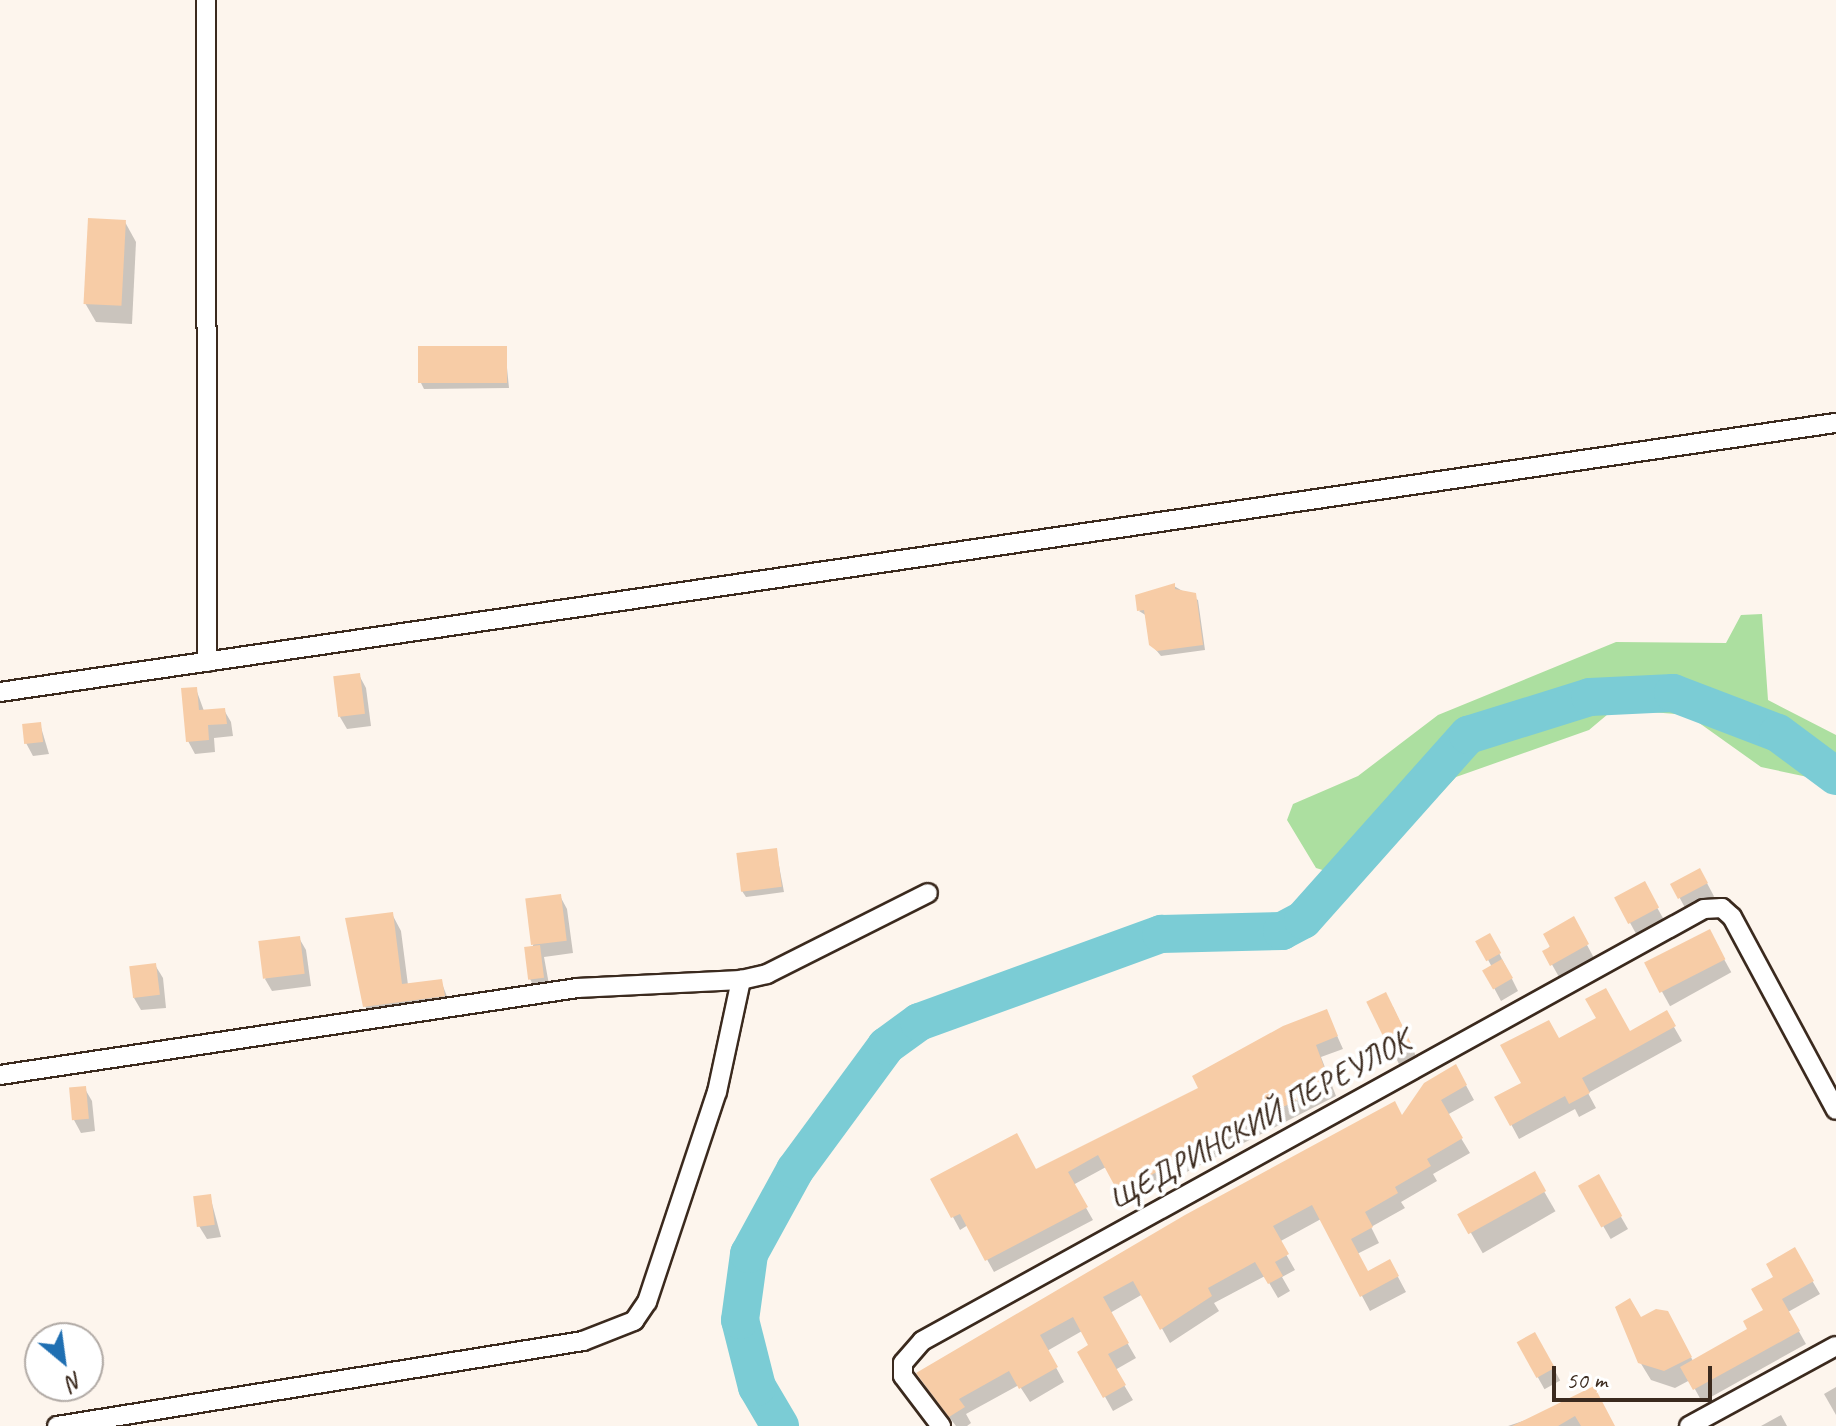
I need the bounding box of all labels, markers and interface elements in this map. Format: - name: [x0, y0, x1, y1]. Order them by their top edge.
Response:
- street label: ЩЕДРИНСКИЙ ПЕРЕУЛОК: [1103, 1021, 1417, 1219]
- north arrow: [24, 1322, 104, 1402]
- scale bar: [1556, 1350, 1716, 1400]
- text: 50 m: [1566, 1365, 1607, 1395]
- text: N: [62, 1366, 87, 1397]

